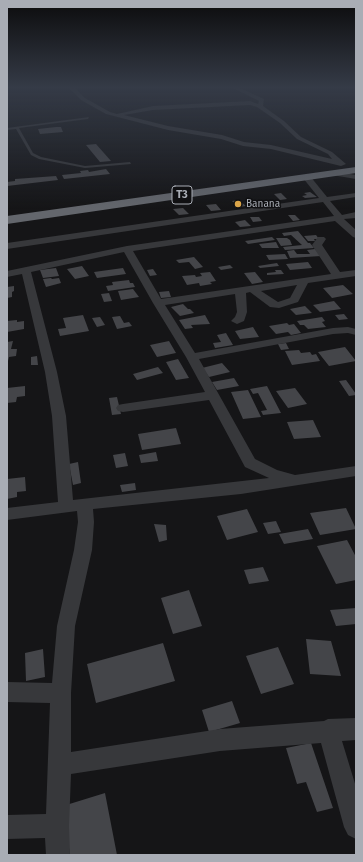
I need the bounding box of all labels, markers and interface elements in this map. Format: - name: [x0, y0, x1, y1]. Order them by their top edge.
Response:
- road number: T3: [172, 186, 192, 204]
- place label: Banana: [246, 198, 280, 210]
- marker: Banana: [233, 199, 243, 209]

